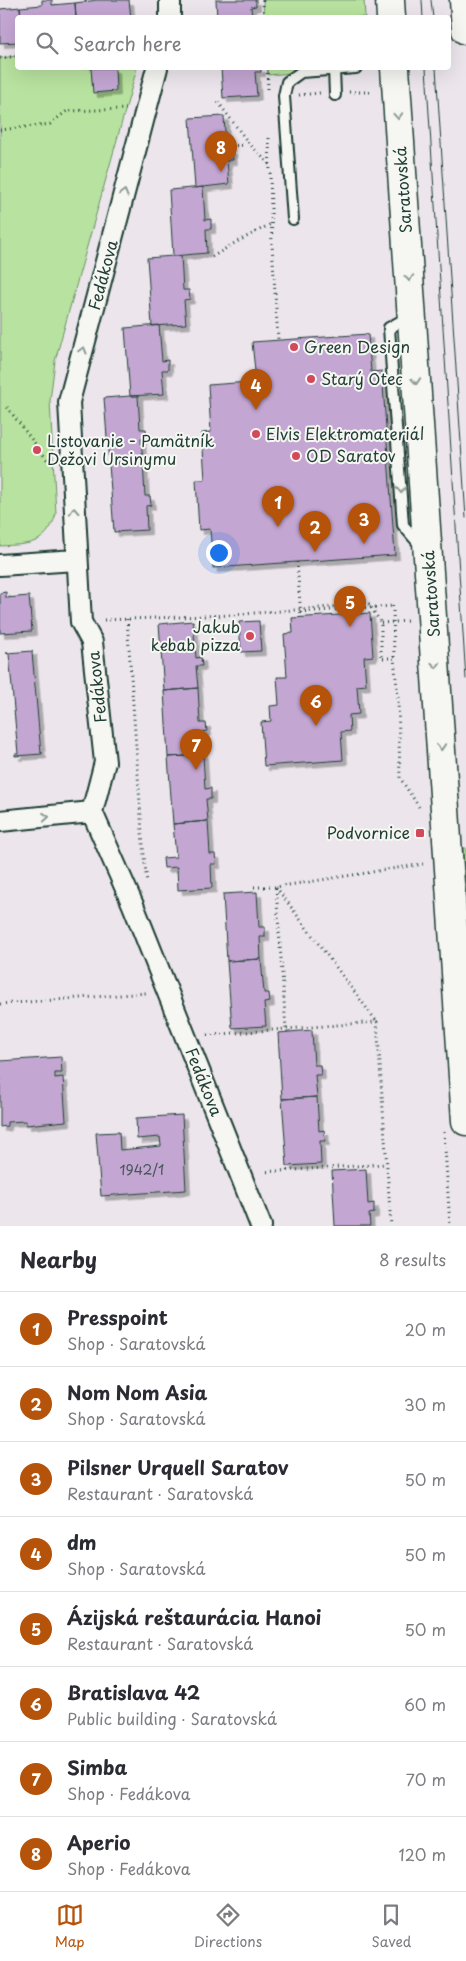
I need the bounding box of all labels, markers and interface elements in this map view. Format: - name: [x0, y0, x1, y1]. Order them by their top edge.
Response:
- search box: [15, 15, 451, 70]
- icon: search: [33, 29, 61, 57]
- text: Search here: [73, 29, 182, 57]
- one-way arrow: [393, 112, 404, 120]
- pin: 8: [205, 131, 237, 172]
- street label: Saratovská: [387, 146, 417, 234]
- one-way arrow: [118, 189, 129, 198]
- street label: Fedákova: [81, 237, 123, 313]
- one-way arrow: [404, 275, 415, 283]
- place label: Green Design: [304, 334, 410, 358]
- marker: Green Design: [288, 341, 300, 353]
- one-way arrow: [77, 346, 88, 355]
- place label: Starý Otec: [321, 366, 403, 390]
- pin: 4: [240, 369, 272, 410]
- marker: Starý Otec: [305, 373, 317, 385]
- one-way arrow: [411, 377, 422, 385]
- place label: Elvis Elektromateriál: [266, 421, 424, 445]
- place label: Listovanie - Pamätník Dežovi Ursinymu: [47, 428, 214, 470]
- marker: Elvis Elektromateriál: [250, 428, 262, 440]
- place label: OD Saratov: [306, 443, 396, 467]
- marker: Listovanie - Pamätník Dežovi Ursinymu: [31, 444, 43, 456]
- marker: OD Saratov: [290, 450, 302, 462]
- pin: 1: [262, 486, 294, 527]
- one-way arrow: [395, 486, 406, 494]
- pin: 3: [348, 503, 380, 544]
- one-way arrow: [69, 507, 79, 514]
- pin: 2: [299, 511, 331, 552]
- your location: [206, 540, 232, 566]
- street label: Saratovská: [415, 550, 445, 638]
- pin: 5: [334, 586, 366, 627]
- place label: Jakub kebab pizza: [151, 614, 240, 656]
- marker: Jakub kebab pizza: [244, 630, 256, 642]
- street label: Fedákova: [80, 650, 112, 724]
- one-way arrow: [430, 662, 441, 670]
- pin: 6: [300, 685, 332, 726]
- pin: 7: [180, 729, 212, 770]
- one-way arrow: [436, 744, 447, 752]
- one-way arrow: [42, 811, 50, 822]
- place label: Podvornice: [327, 820, 410, 844]
- marker: Podvornice: [414, 827, 426, 839]
- street label: Fedákova: [180, 1044, 230, 1120]
- house number: 1942/1: [120, 1159, 164, 1180]
- text: Nearby: [20, 1243, 97, 1275]
- text: 8 results: [379, 1247, 446, 1271]
- text: Presspoint: [67, 1303, 168, 1331]
- text: 1: [32, 1317, 40, 1341]
- text: 20 m: [405, 1317, 446, 1341]
- text: Shop · Saratovská: [67, 1331, 206, 1355]
- text: Nom Nom Asia: [67, 1378, 208, 1406]
- text: 2: [30, 1392, 42, 1416]
- text: 30 m: [404, 1392, 446, 1416]
- text: Shop · Saratovská: [67, 1406, 206, 1430]
- text: Pilsner Urquell Saratov: [67, 1453, 288, 1481]
- text: 3: [31, 1467, 41, 1491]
- text: 50 m: [405, 1467, 446, 1491]
- text: Restaurant · Saratovská: [67, 1481, 253, 1505]
- text: dm: [67, 1528, 97, 1556]
- text: 4: [31, 1542, 41, 1566]
- text: 50 m: [405, 1542, 446, 1566]
- text: Shop · Saratovská: [67, 1556, 206, 1580]
- text: Ázijská reštaurácia Hanoi: [67, 1603, 321, 1631]
- text: 5: [31, 1617, 41, 1641]
- text: 50 m: [405, 1617, 446, 1641]
- text: Restaurant · Saratovská: [67, 1631, 253, 1655]
- text: Bratislava 42: [67, 1678, 200, 1706]
- text: 6: [30, 1692, 42, 1716]
- text: 60 m: [404, 1692, 446, 1716]
- text: Public building · Saratovská: [67, 1706, 277, 1730]
- text: Simba: [67, 1753, 127, 1781]
- text: 7: [31, 1767, 41, 1791]
- text: 70 m: [406, 1767, 446, 1791]
- text: Shop · Fedákova: [67, 1781, 191, 1805]
- text: Aperio: [67, 1828, 130, 1856]
- text: 8: [31, 1842, 41, 1866]
- text: 120 m: [399, 1842, 446, 1866]
- text: Shop · Fedákova: [67, 1856, 191, 1880]
- tab: Map: [55, 1901, 85, 1952]
- tab: Directions: [194, 1901, 262, 1952]
- tab: Saved: [372, 1901, 411, 1952]

